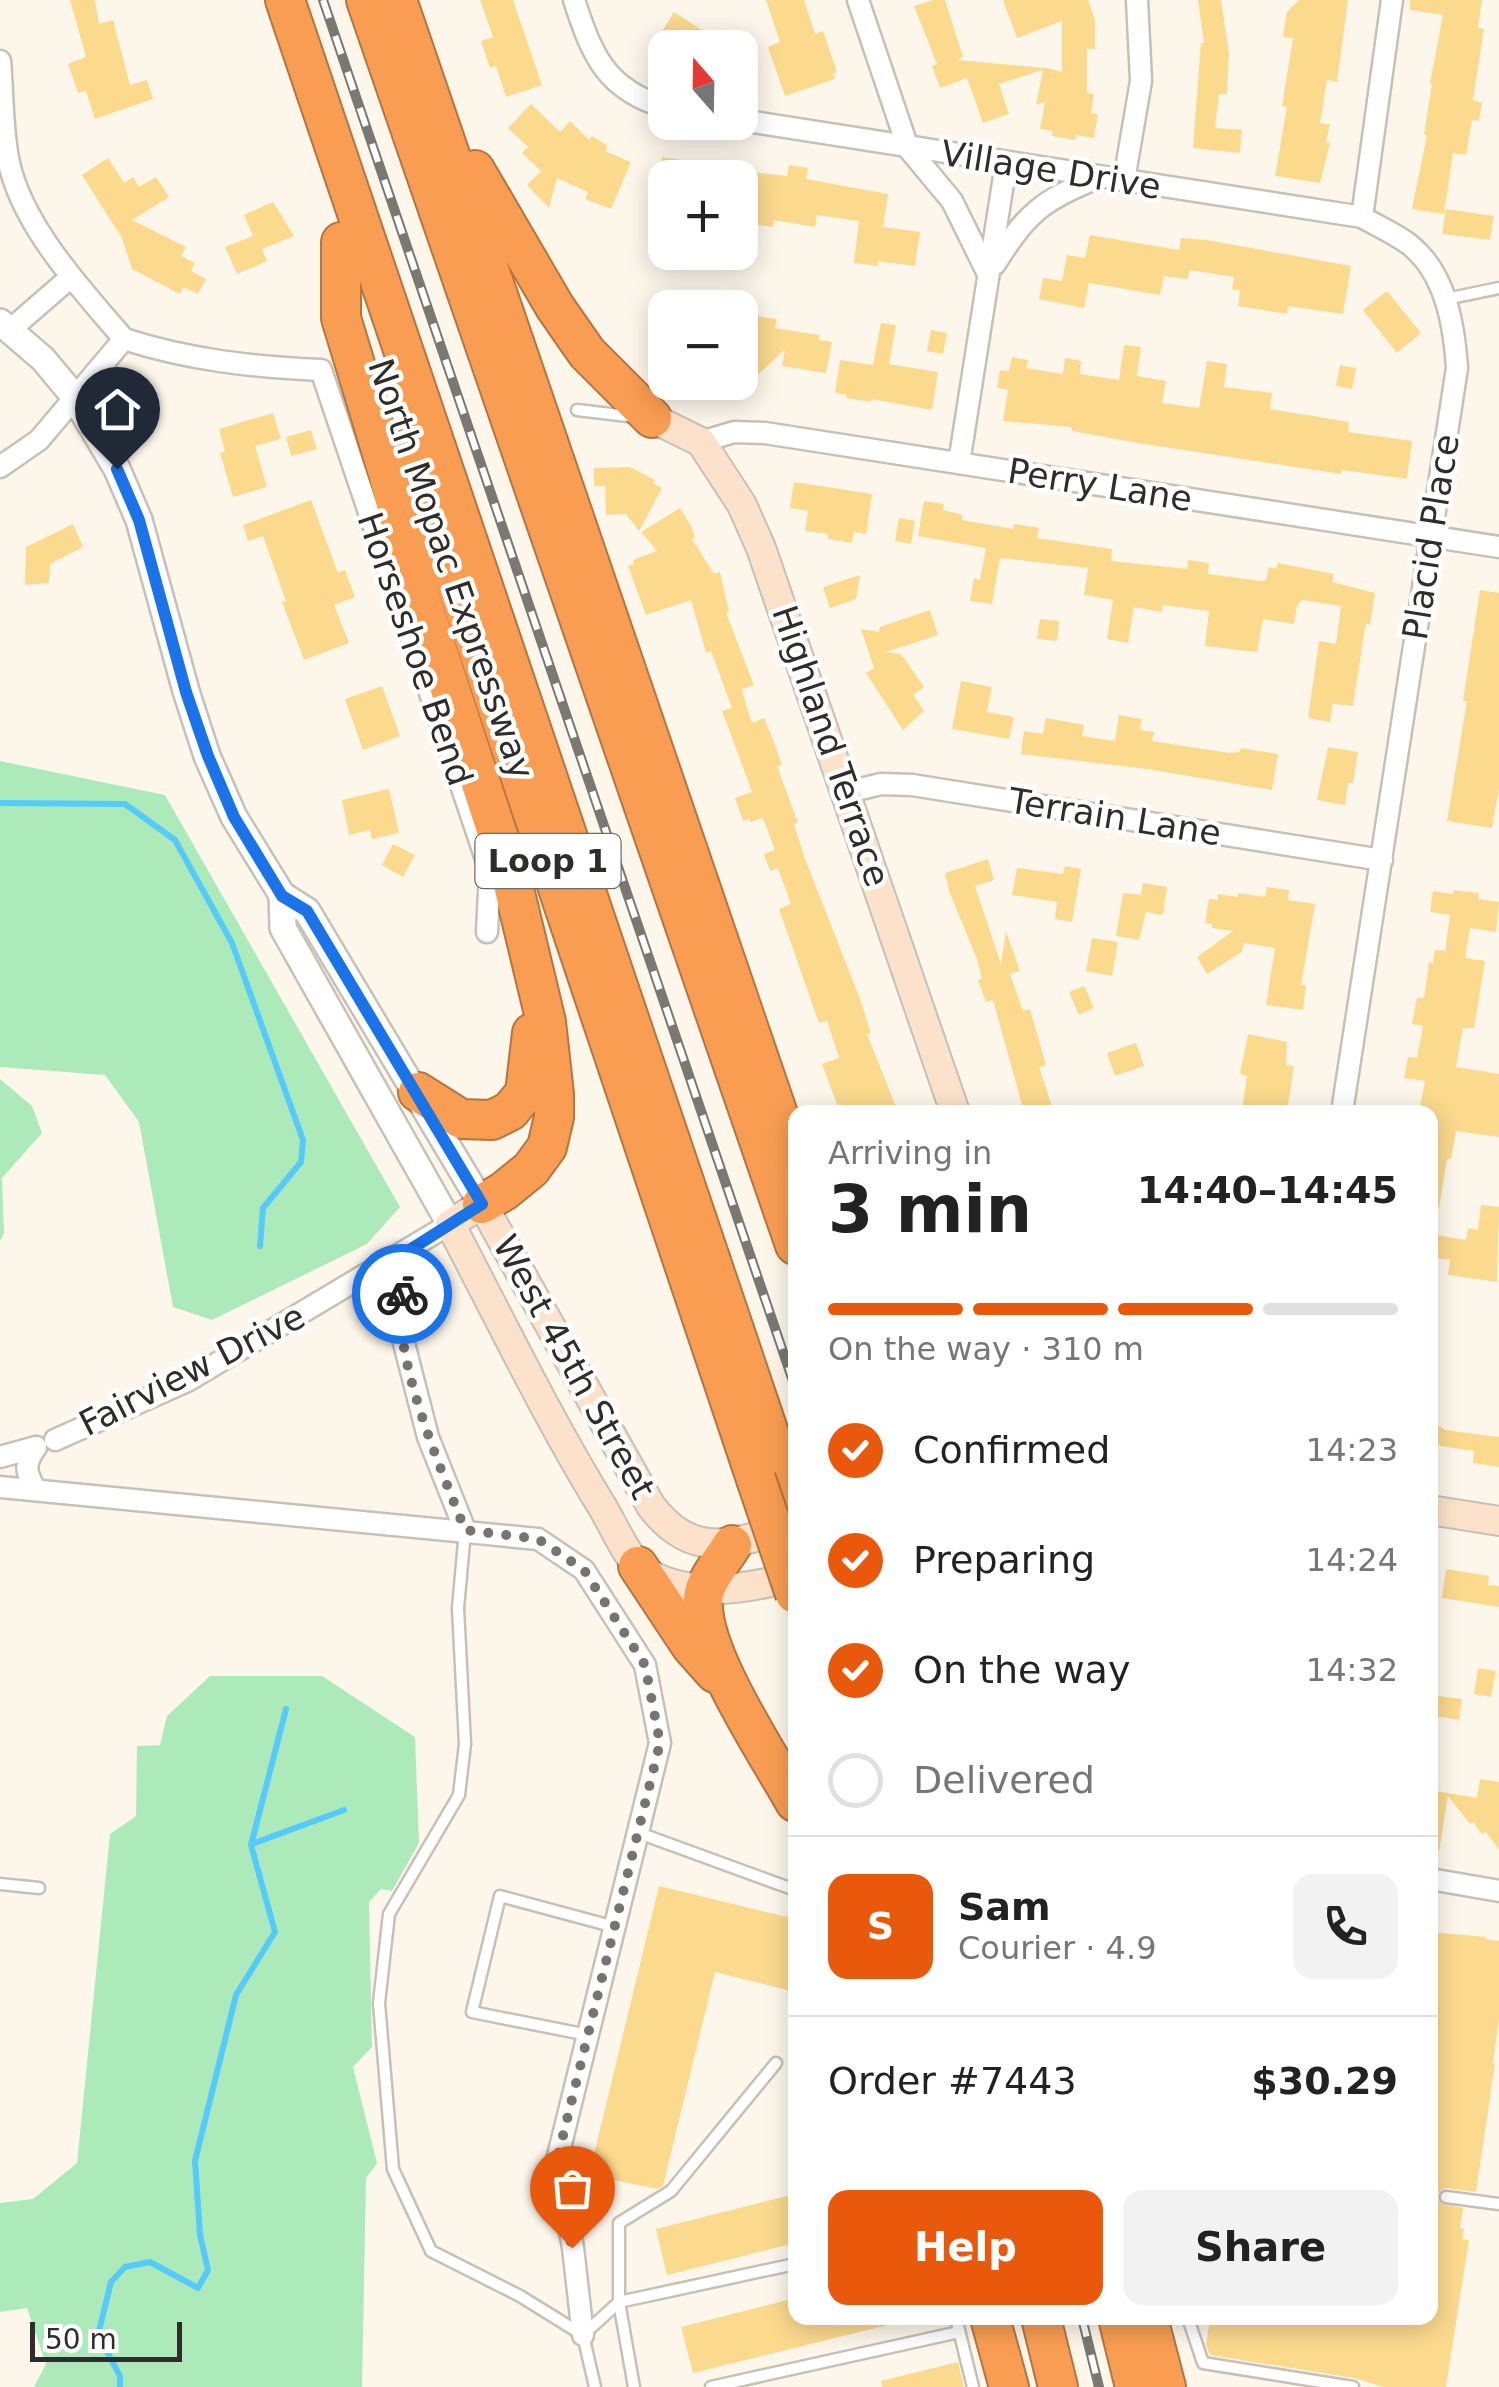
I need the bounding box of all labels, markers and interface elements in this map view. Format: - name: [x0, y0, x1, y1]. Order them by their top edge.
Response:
- north arrow: [648, 30, 758, 140]
- map controls: [648, 30, 758, 400]
- street label: Village Drive: [938, 133, 1164, 207]
- button: +: [648, 160, 758, 270]
- button: −: [648, 290, 758, 400]
- street label: North Mopac Expressway: [360, 353, 542, 785]
- pin: [75, 367, 160, 470]
- icon: home: [90, 382, 145, 437]
- street label: Placid Place: [1395, 431, 1467, 643]
- street label: Perry Lane: [1005, 451, 1195, 519]
- street label: Horseshoe Bend: [349, 507, 481, 791]
- street label: Highland Terrace: [764, 600, 898, 892]
- street label: Terrain Lane: [1005, 780, 1224, 854]
- road number: Loop 1: [476, 834, 620, 888]
- text: Arriving in: [828, 1134, 992, 1172]
- text: 14:40–14:45: [1137, 1168, 1398, 1212]
- text: 3 min: [828, 1172, 1032, 1247]
- street label: West 45th Street: [485, 1228, 663, 1506]
- courier: [352, 1244, 452, 1344]
- icon: bike: [375, 1267, 430, 1322]
- street label: Fairview Drive: [73, 1296, 311, 1444]
- text: On the way · 310 m: [828, 1330, 1144, 1368]
- icon: check: [828, 1423, 883, 1478]
- text: Confirmed: [913, 1428, 1110, 1472]
- text: 14:23: [1306, 1431, 1398, 1469]
- icon: check: [828, 1533, 883, 1588]
- text: Preparing: [913, 1538, 1095, 1582]
- text: 14:24: [1306, 1541, 1398, 1579]
- icon: check: [828, 1643, 883, 1698]
- text: On the way: [913, 1648, 1130, 1692]
- text: 14:32: [1306, 1651, 1398, 1689]
- text: Delivered: [913, 1758, 1095, 1802]
- button: phone: [1293, 1874, 1398, 1979]
- text: Sam: [958, 1885, 1051, 1929]
- text: S: [867, 1904, 894, 1948]
- text: Courier · 4.9: [958, 1929, 1157, 1967]
- text: Order #7443: [828, 2059, 1077, 2103]
- text: $30.29: [1251, 2059, 1398, 2103]
- pin: [530, 2146, 615, 2249]
- icon: bag: [545, 2161, 600, 2216]
- button: Help: [828, 2190, 1103, 2305]
- button: Share: [1123, 2190, 1398, 2305]
- scale bar: [30, 2317, 182, 2362]
- text: 50 m: [45, 2323, 117, 2356]

